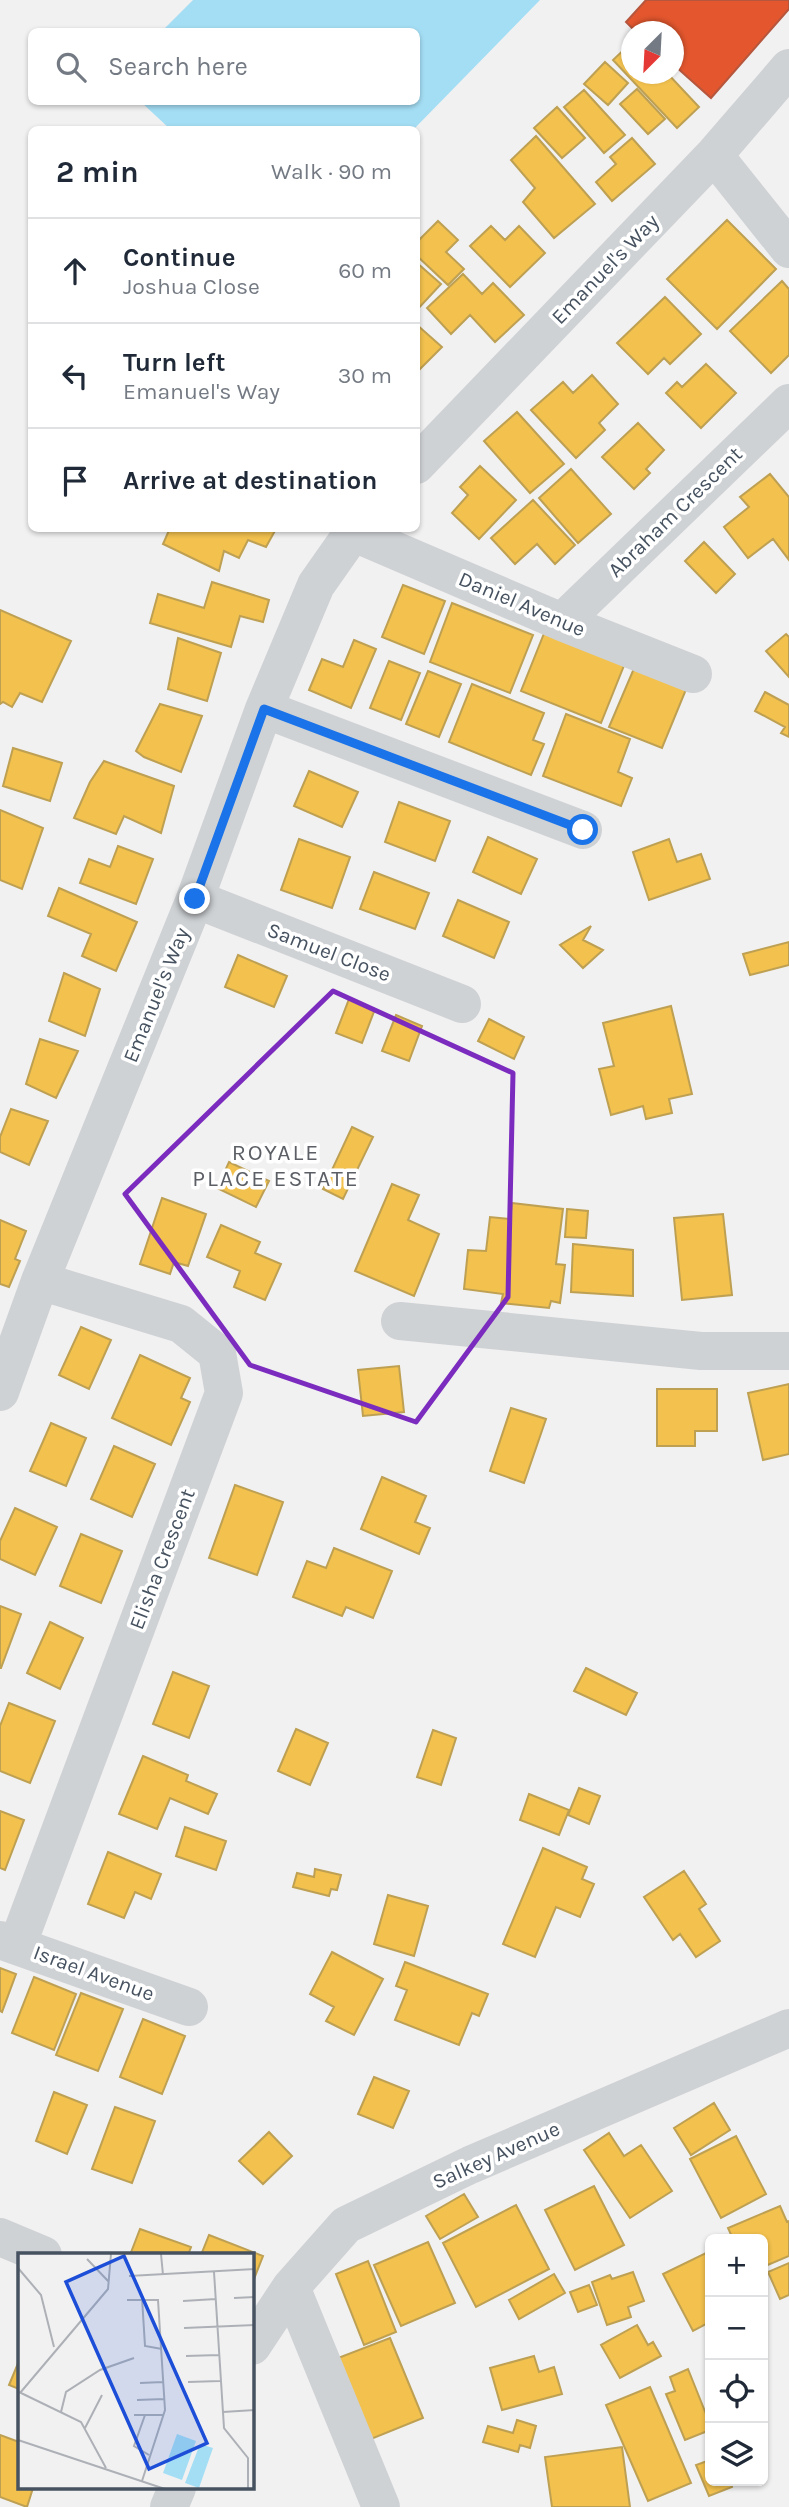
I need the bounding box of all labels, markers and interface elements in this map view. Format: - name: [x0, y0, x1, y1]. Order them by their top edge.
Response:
- north arrow: [621, 21, 684, 84]
- search box: [28, 28, 420, 105]
- icon: search: [52, 48, 90, 86]
- text: Search here: [108, 51, 248, 82]
- text: 2 min: [56, 154, 139, 190]
- text: Walk · 90 m: [271, 158, 392, 185]
- street label: Emanuel's Way: [547, 209, 664, 329]
- text: Continue: [123, 242, 235, 273]
- icon: ahead: [56, 252, 94, 290]
- text: 60 m: [338, 257, 392, 284]
- text: Joshua Close: [123, 273, 260, 300]
- text: Turn left: [123, 347, 225, 378]
- icon: left: [56, 357, 94, 395]
- text: 30 m: [338, 362, 392, 389]
- text: Emanuel's Way: [123, 378, 280, 405]
- street label: Abraham Crescent: [603, 442, 747, 582]
- icon: arrive: [56, 462, 94, 500]
- text: Arrive at destination: [123, 465, 377, 496]
- street label: Daniel Avenue: [455, 567, 589, 641]
- route start: [567, 814, 598, 845]
- route end: [179, 883, 210, 914]
- street label: Samuel Close: [264, 917, 394, 987]
- street label: Emanuel's Way: [118, 924, 194, 1066]
- district label: ROYALE PLACE ESTATE: [192, 1139, 360, 1192]
- street label: Elisha Crescent: [124, 1485, 200, 1633]
- street label: Israel Avenue: [30, 1940, 158, 2006]
- street label: Salkey Avenue: [429, 2116, 563, 2194]
- map controls: [705, 2234, 768, 2486]
- button: +: [705, 2234, 768, 2297]
- inset map: [18, 2253, 254, 2490]
- button: −: [705, 2297, 768, 2360]
- button: locate: [705, 2360, 768, 2423]
- button: layers: [705, 2423, 768, 2486]

